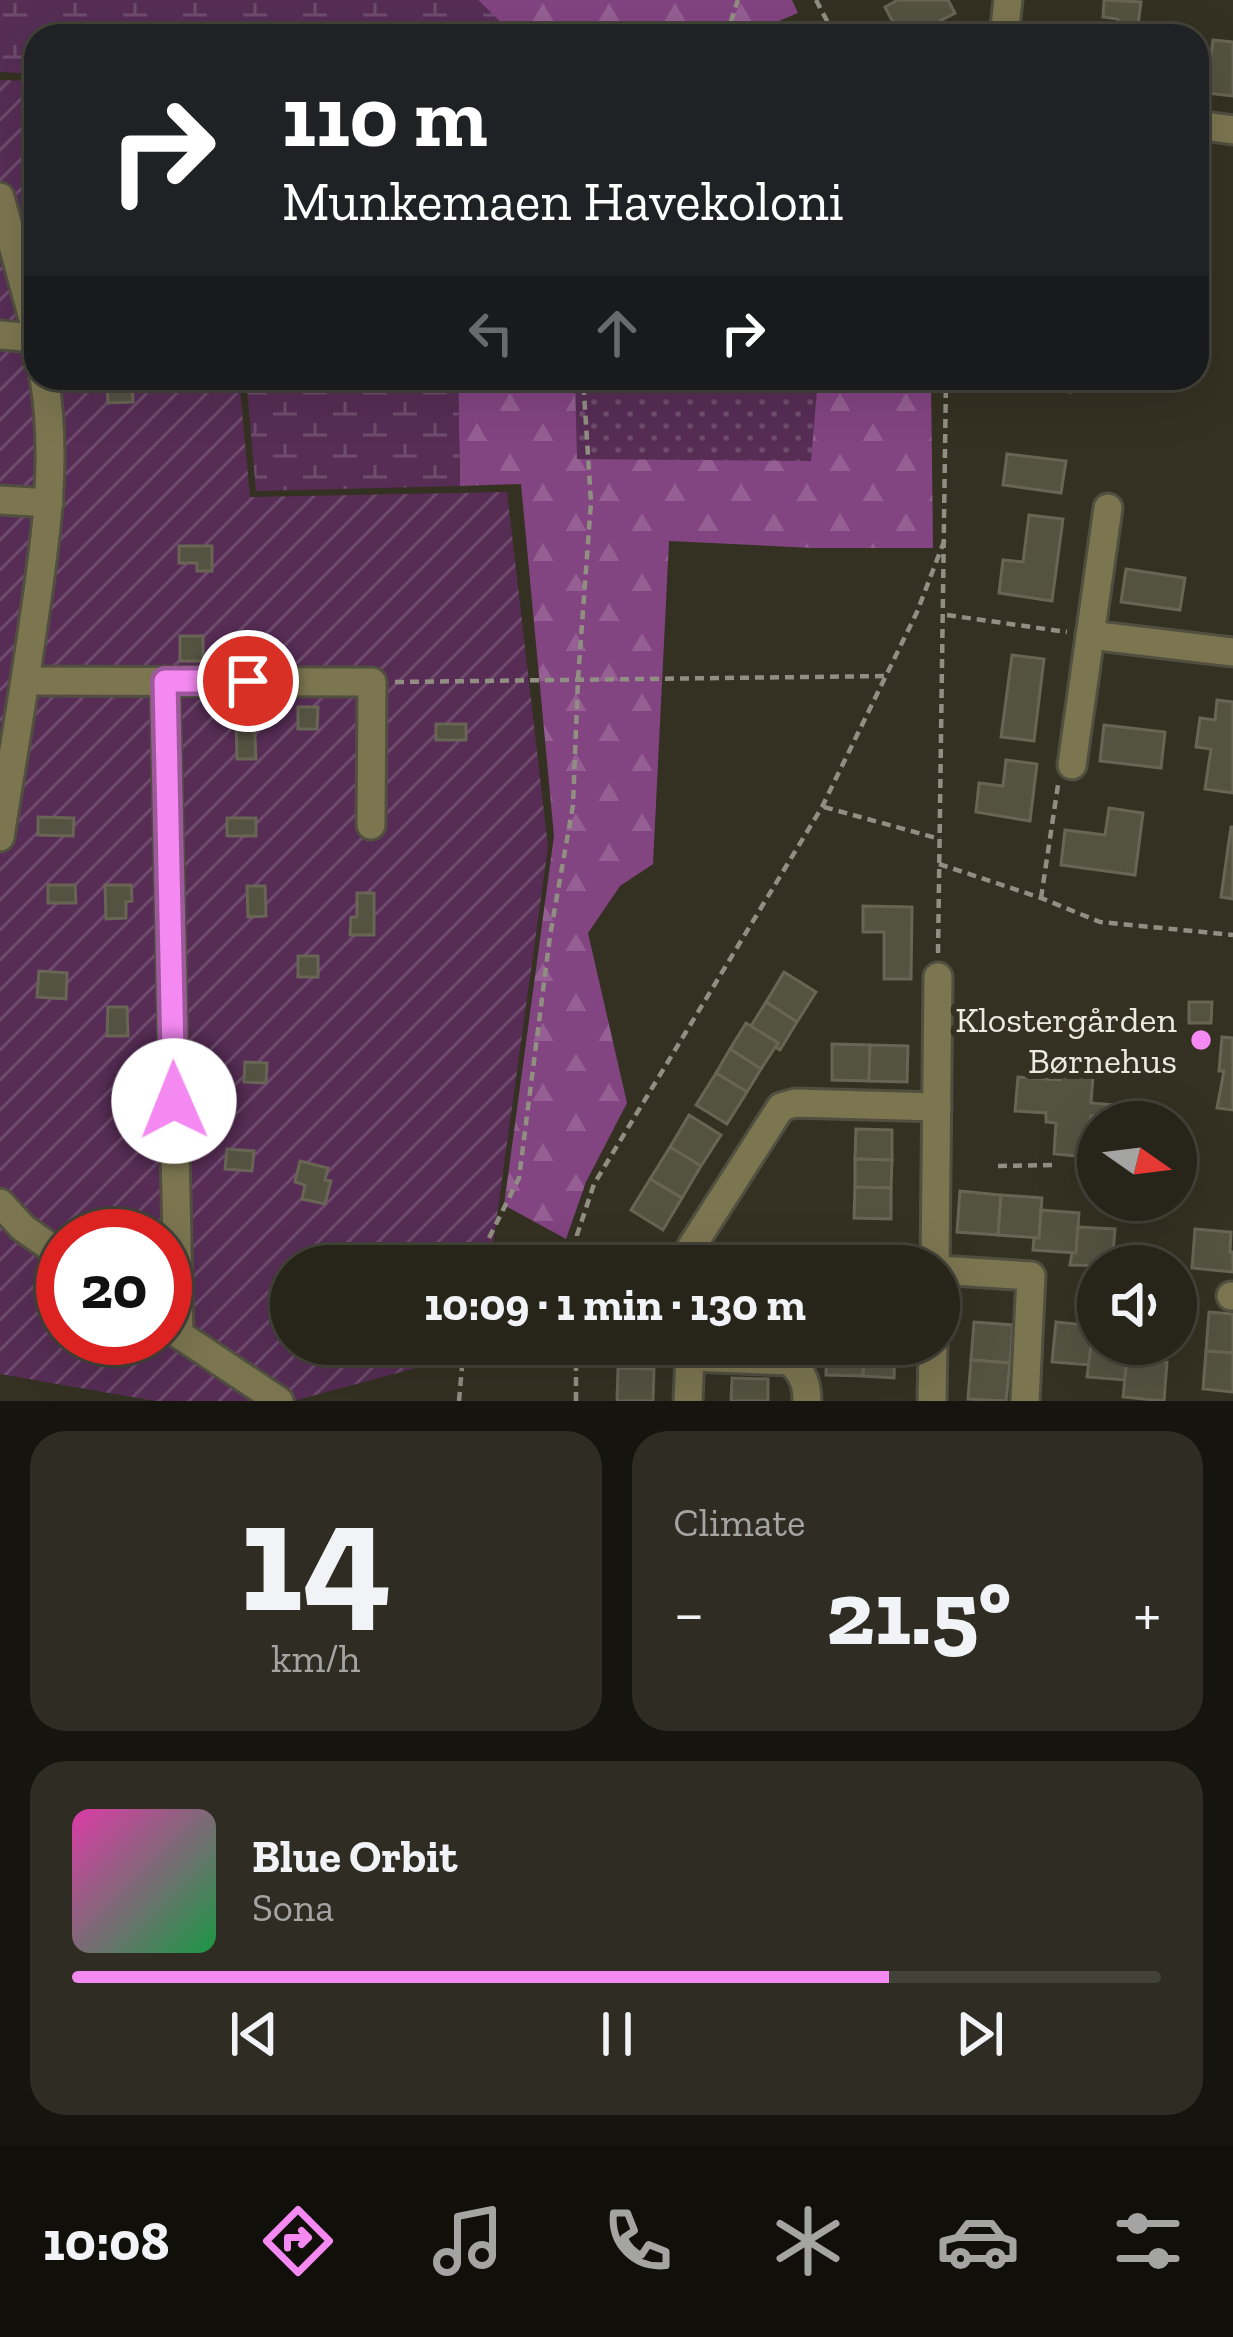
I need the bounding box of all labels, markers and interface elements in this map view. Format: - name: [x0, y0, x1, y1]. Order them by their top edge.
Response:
- text: 110 m: [282, 67, 488, 168]
- icon: right: [84, 72, 240, 228]
- text: Munkemaen Havekoloni: [282, 169, 844, 234]
- icon: left: [458, 300, 524, 366]
- icon: ahead: [584, 300, 650, 366]
- icon: right: [710, 300, 776, 366]
- pin: [197, 630, 299, 732]
- icon: arrive: [215, 648, 281, 714]
- place label: Klostergården Børnehus: [955, 998, 1177, 1082]
- marker: Klostergården Børnehus: [1188, 1027, 1214, 1053]
- position arrow: [111, 1038, 237, 1164]
- north arrow: [1077, 1101, 1197, 1221]
- map controls: [1077, 1101, 1197, 1365]
- speed limit sign: 20: [36, 1209, 192, 1365]
- button: sound: [1077, 1245, 1197, 1365]
- text: 10:09 · 1 min · 130 m: [424, 1278, 806, 1332]
- text: 14: [240, 1463, 392, 1650]
- text: Climate: [674, 1499, 805, 1546]
- text: 21.5°: [826, 1559, 1011, 1667]
- text: −: [674, 1574, 704, 1653]
- text: +: [1133, 1574, 1161, 1653]
- text: km/h: [271, 1635, 360, 1682]
- text: Blue Orbit: [252, 1830, 457, 1884]
- text: Sona: [252, 1884, 334, 1931]
- icon: previous: [221, 2001, 287, 2067]
- icon: pause: [584, 2001, 650, 2067]
- icon: next: [947, 2001, 1013, 2067]
- icon: directions: [256, 2199, 340, 2283]
- icon: music: [426, 2199, 510, 2283]
- icon: phone: [596, 2199, 680, 2283]
- icon: climate: [766, 2199, 850, 2283]
- icon: car: [936, 2199, 1020, 2283]
- icon: filters: [1106, 2199, 1190, 2283]
- text: 10:08: [43, 2209, 170, 2274]

